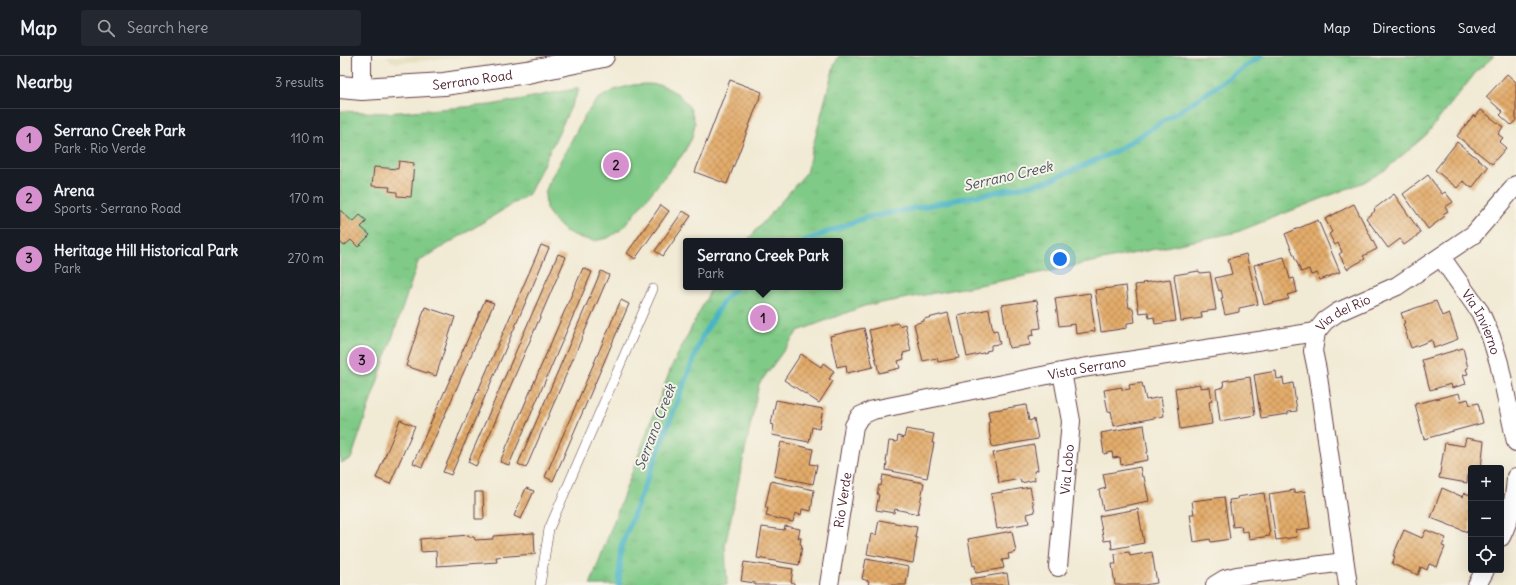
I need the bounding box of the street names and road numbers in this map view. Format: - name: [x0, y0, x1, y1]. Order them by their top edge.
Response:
- street label: Serrano Road: [432, 66, 514, 94]
- street label: Via Invierno: [1458, 286, 1504, 357]
- street label: Via del Rio: [1312, 291, 1373, 335]
- street label: Vista Serrano: [1047, 353, 1127, 384]
- street label: Via Lobo: [1056, 444, 1078, 495]
- street label: Rio Verde: [830, 471, 856, 529]

